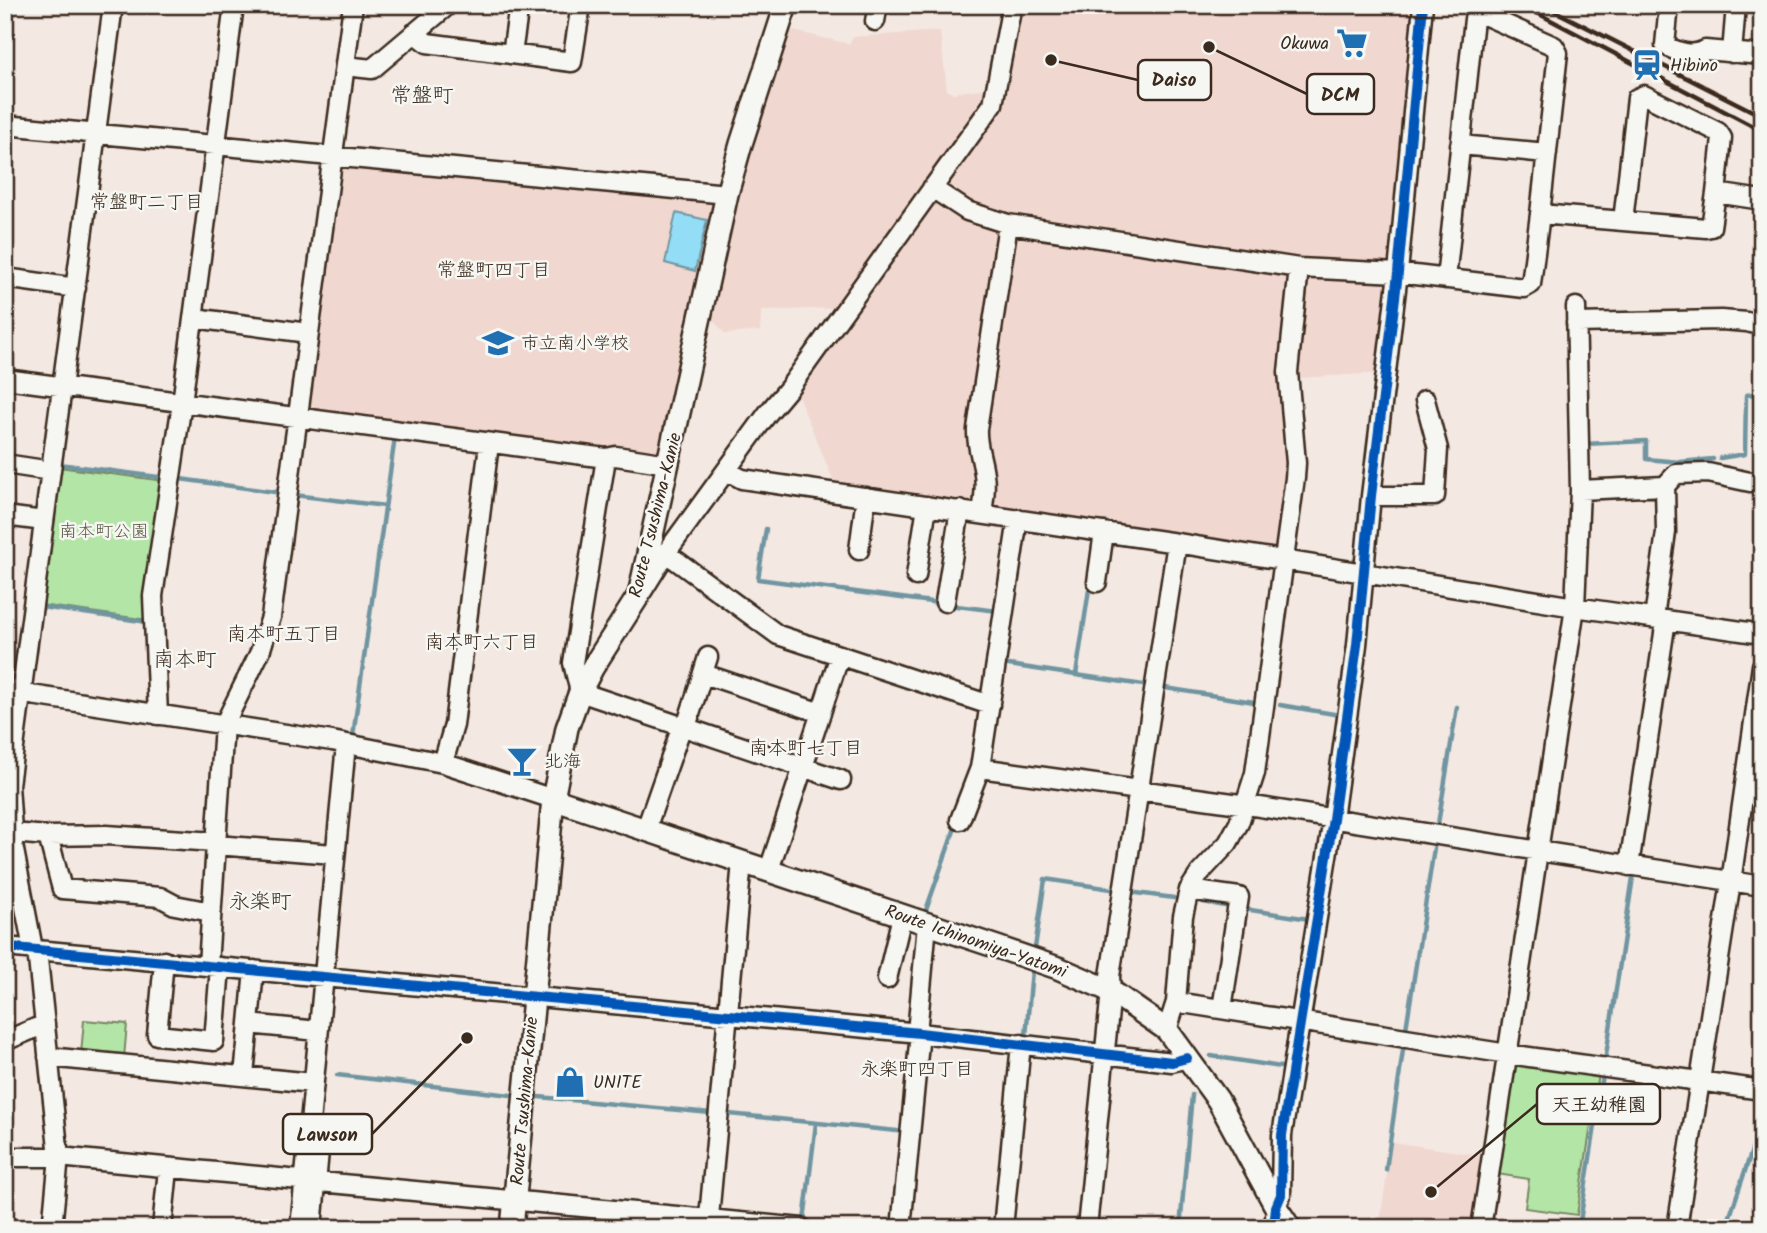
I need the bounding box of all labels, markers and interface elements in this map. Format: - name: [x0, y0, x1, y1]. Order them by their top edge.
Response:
- supermarket icon: Okuwa: [1335, 26, 1369, 60]
- place label: Okuwa: [1280, 30, 1329, 59]
- station icon: Hibino: [1630, 48, 1664, 82]
- place label: Hibino: [1670, 52, 1718, 81]
- callout: Daiso: [1138, 60, 1211, 100]
- text: Daiso: [1152, 66, 1197, 96]
- callout: DCM: [1307, 74, 1374, 114]
- district label: 常盤町: [391, 80, 454, 113]
- text: DCM: [1321, 81, 1360, 111]
- district label: 常盤町二丁目: [90, 188, 204, 218]
- district label: 常盤町四丁目: [437, 256, 551, 286]
- school or university icon: 市立南小学校: [481, 326, 515, 360]
- place label: 市立南小学校: [521, 330, 629, 359]
- street label: Route Tsushima-Kanie: [622, 430, 691, 601]
- park label: 南本町公園: [59, 518, 149, 547]
- district label: 南本町五丁目: [227, 620, 341, 650]
- district label: 南本町六丁目: [425, 628, 539, 658]
- district label: 南本町: [154, 644, 217, 677]
- district label: 南本町七丁目: [749, 734, 863, 764]
- bar icon: 北海: [505, 744, 539, 778]
- place label: 北海: [545, 748, 581, 777]
- district label: 永楽町: [229, 886, 292, 919]
- street label: Route Ichinomiya-Yatomi: [880, 898, 1071, 987]
- street label: Route Tsushima-Kanie: [504, 1016, 547, 1187]
- district label: 永楽町四丁目: [860, 1055, 974, 1085]
- shop icon: UNITE: [553, 1065, 587, 1099]
- place label: UNITE: [593, 1069, 642, 1098]
- callout: 天王幼稚園: [1537, 1084, 1660, 1124]
- text: 天王幼稚園: [1551, 1091, 1647, 1121]
- callout: Lawson: [283, 1114, 372, 1154]
- text: Lawson: [296, 1121, 358, 1151]

